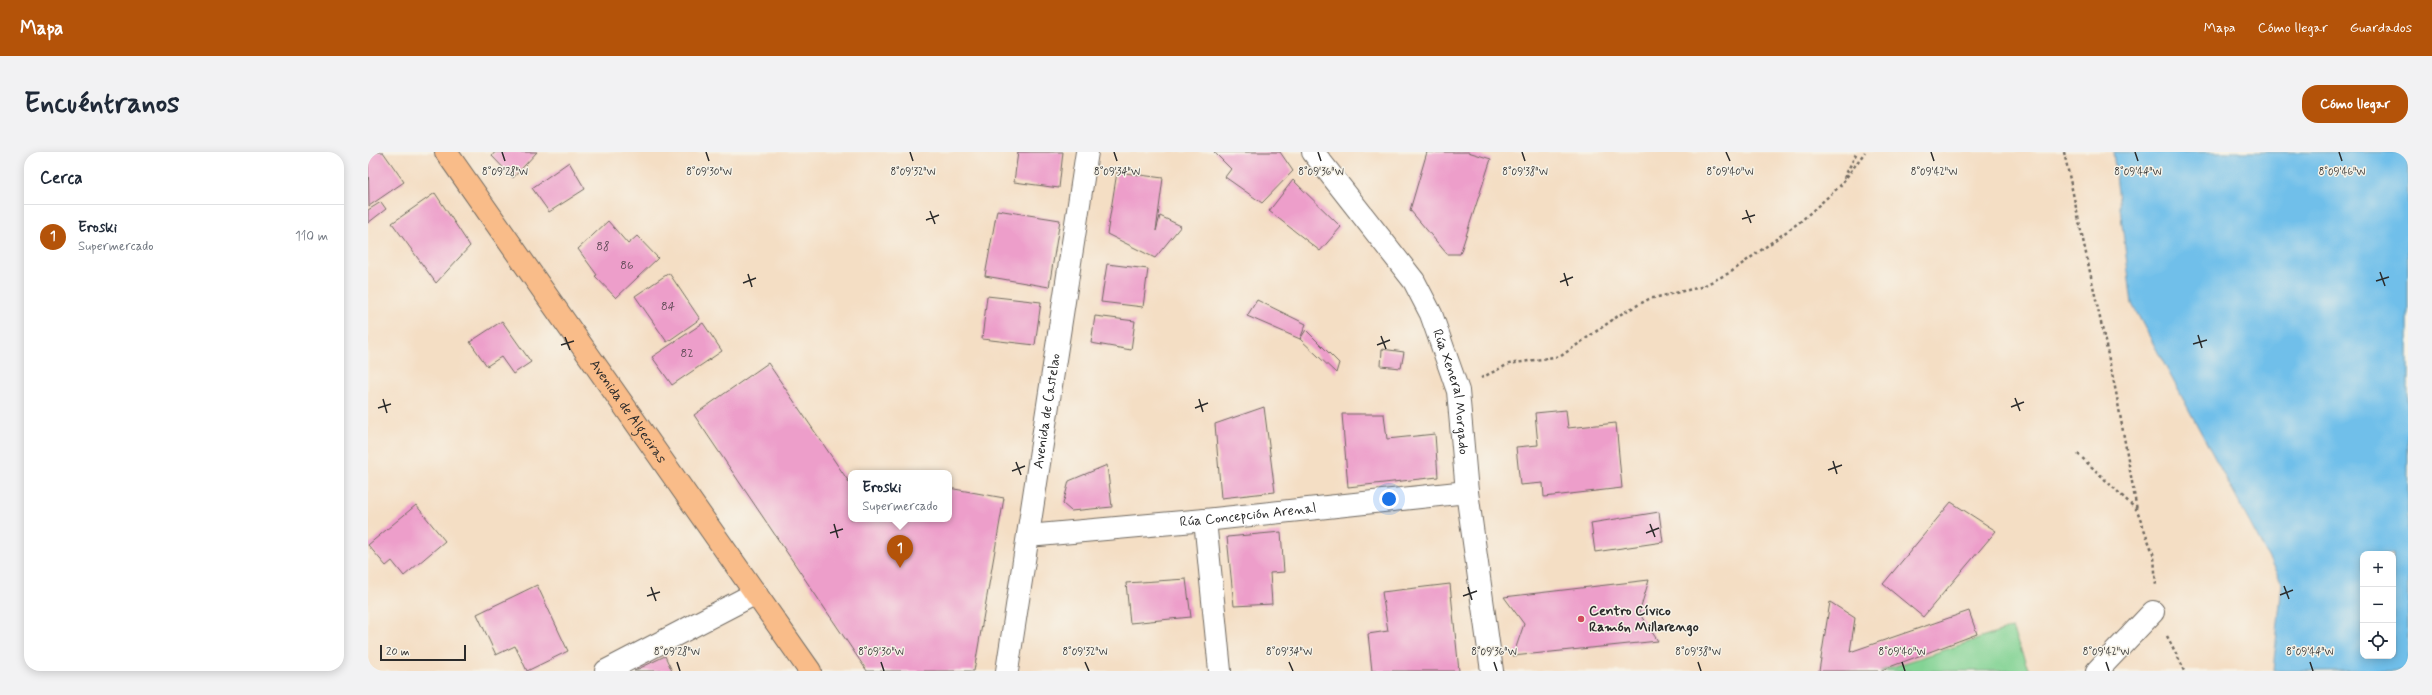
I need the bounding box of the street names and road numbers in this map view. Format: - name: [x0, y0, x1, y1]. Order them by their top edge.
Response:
- street label: Rúa Xeneral Morgado: [1428, 327, 1473, 456]
- street label: Avenida de Castelao: [1029, 352, 1065, 470]
- street label: Avenida de Algeciras: [585, 356, 671, 467]
- street label: Rúa Concepción Arenal: [1179, 499, 1317, 531]

